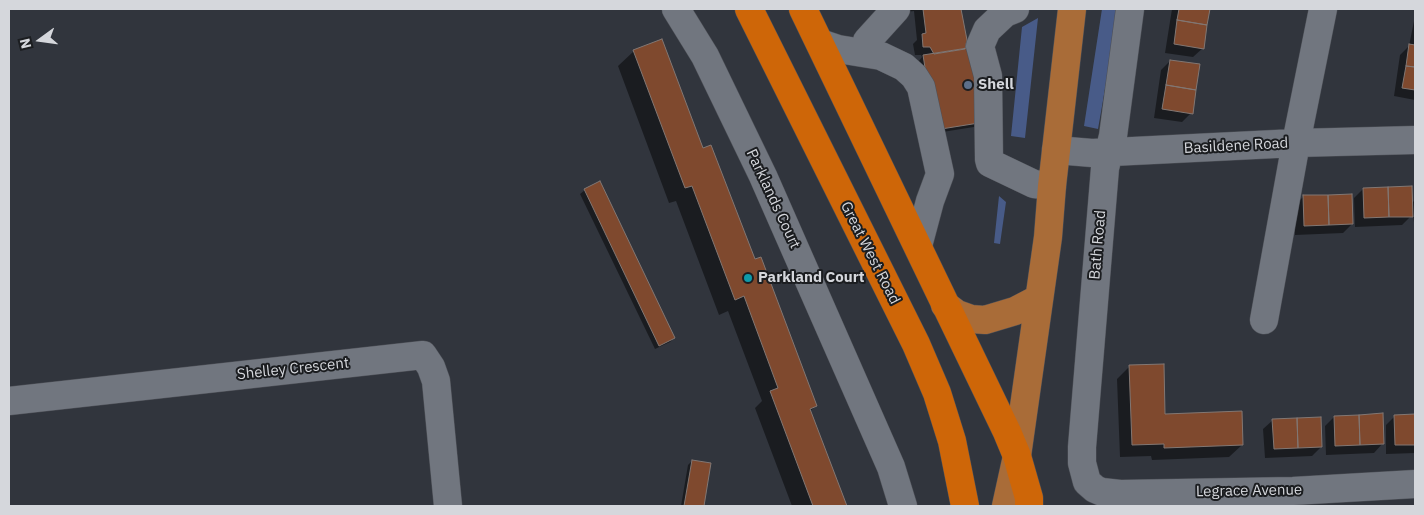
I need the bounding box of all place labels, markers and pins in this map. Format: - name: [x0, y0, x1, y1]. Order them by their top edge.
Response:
- place label: Shell: [978, 76, 1014, 94]
- marker: Shell: [962, 79, 974, 91]
- place label: Parkland Court: [758, 269, 865, 287]
- marker: Parkland Court: [742, 272, 754, 284]

